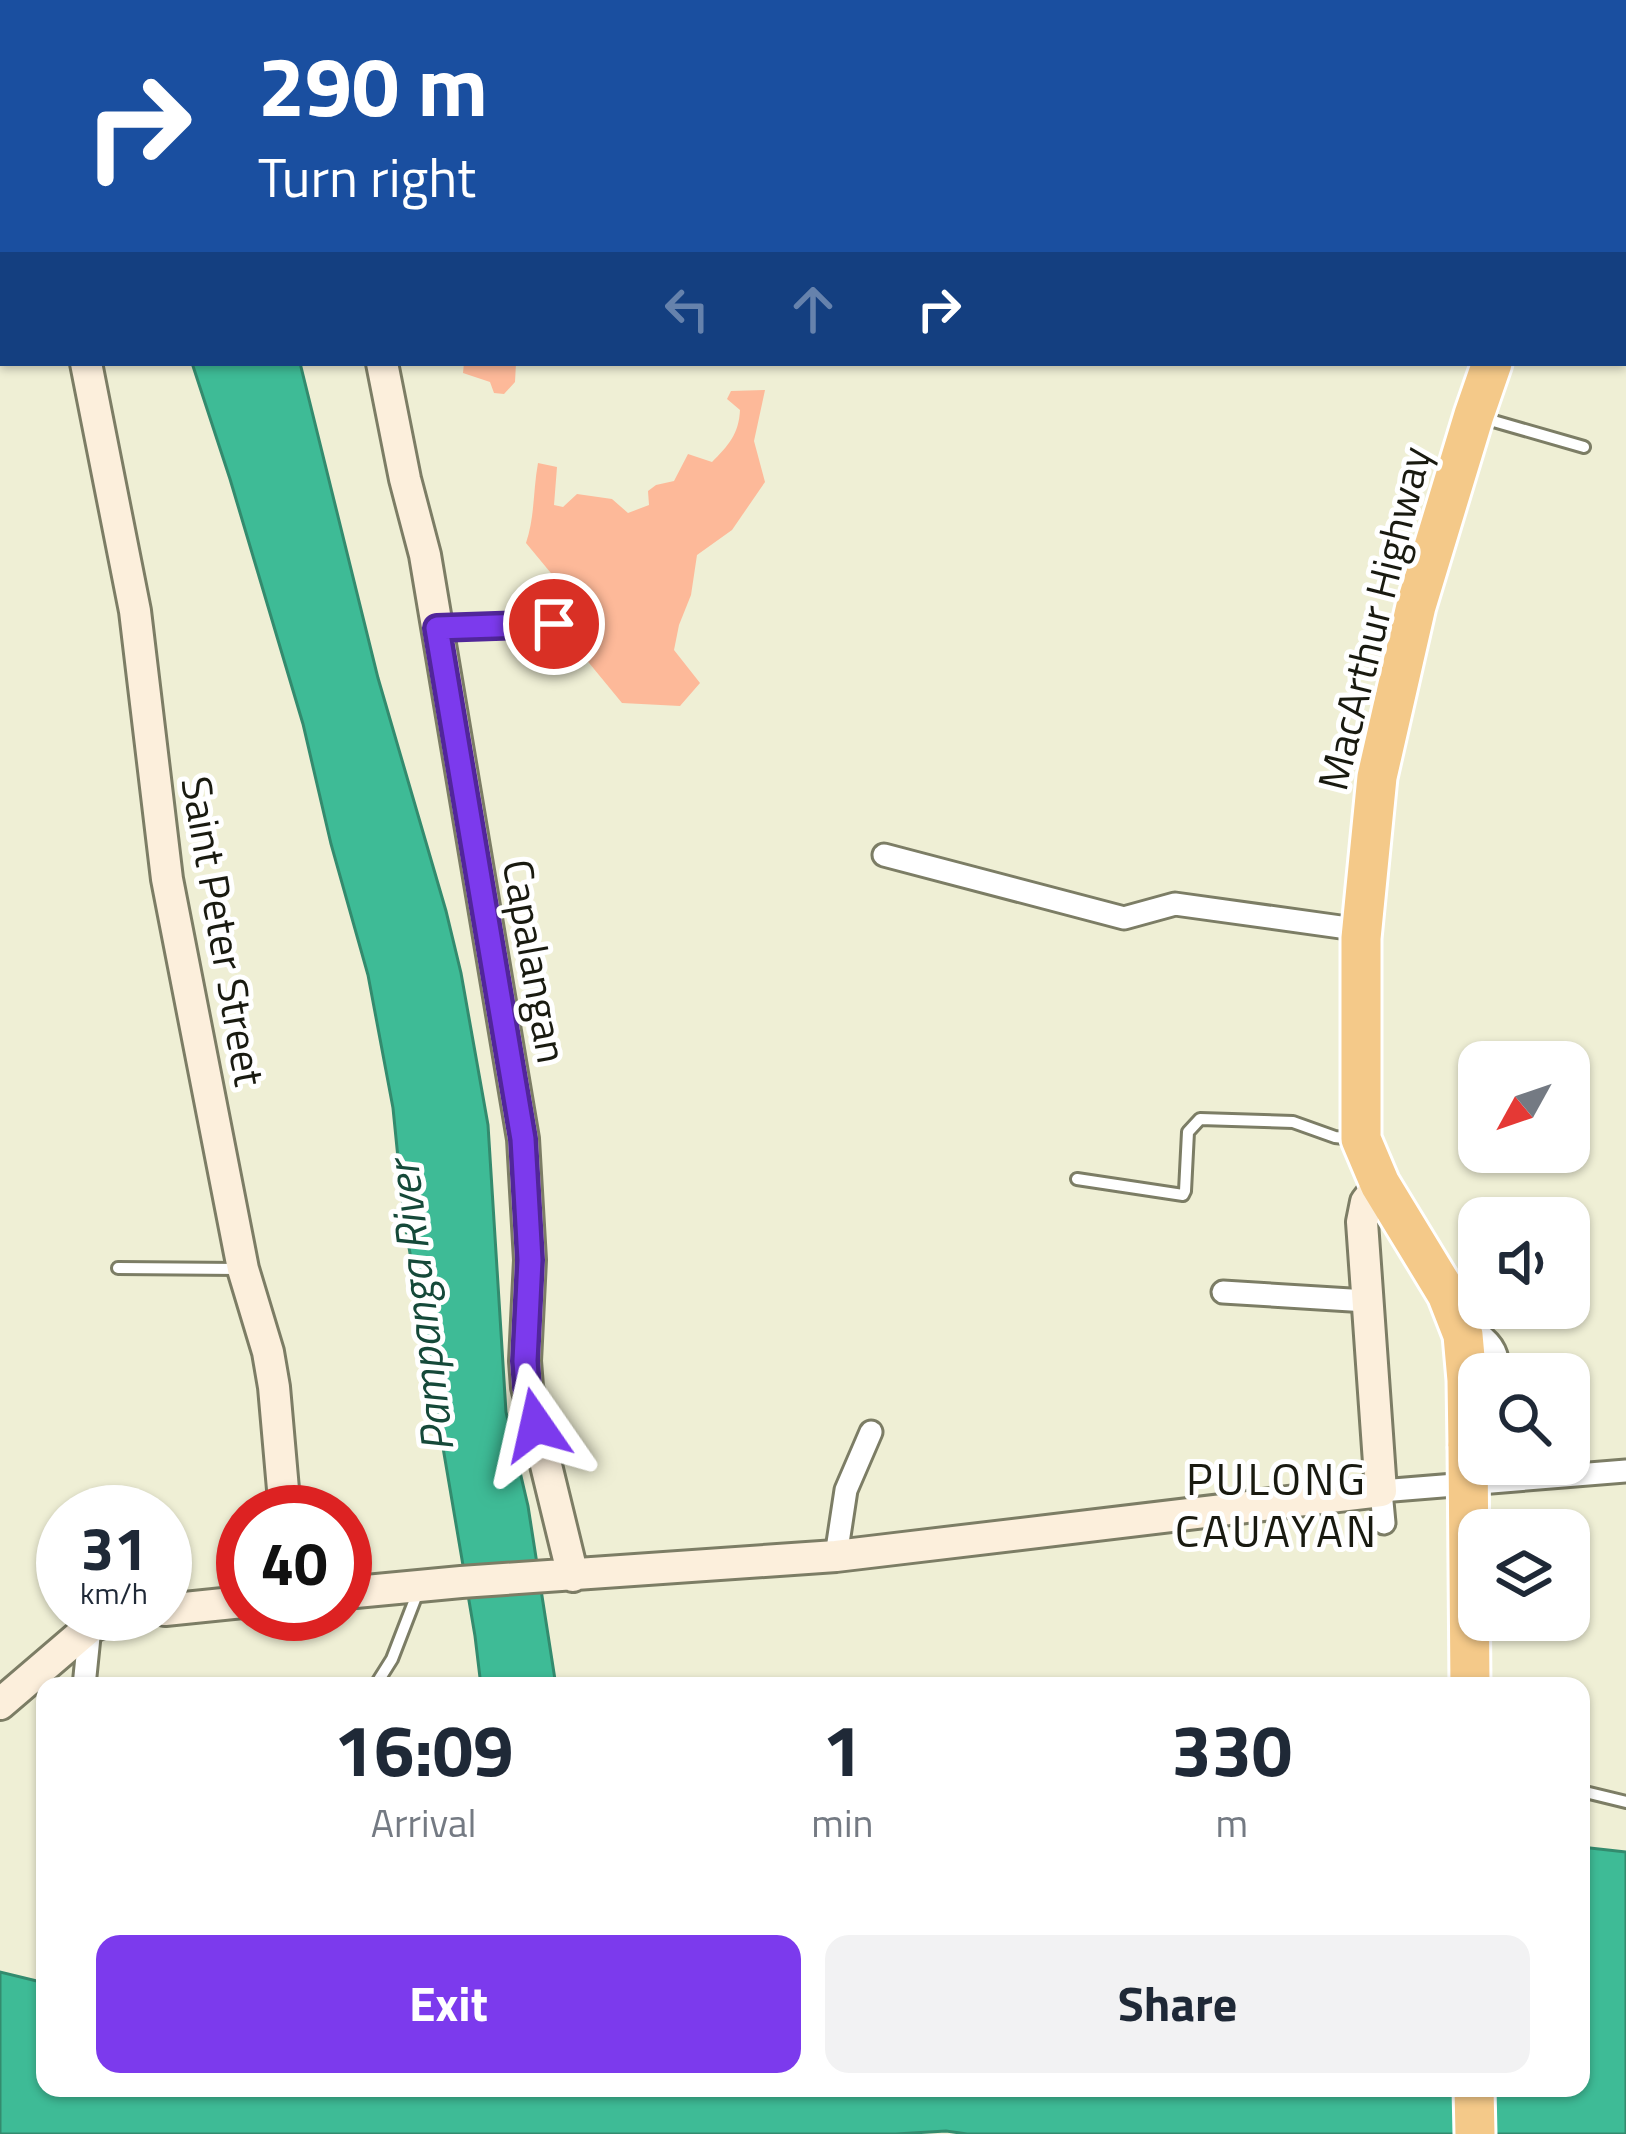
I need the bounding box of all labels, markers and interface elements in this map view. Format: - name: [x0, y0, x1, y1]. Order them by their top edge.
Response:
- text: 290 m: [258, 21, 488, 149]
- icon: right: [60, 48, 216, 204]
- text: Turn right: [258, 136, 476, 218]
- icon: left: [654, 276, 720, 342]
- icon: ahead: [780, 276, 846, 342]
- icon: right: [906, 276, 972, 342]
- street label: MacArthur Highway: [1299, 440, 1447, 796]
- pin: [503, 573, 605, 675]
- icon: arrive: [521, 591, 587, 657]
- street label: Saint Peter Street: [165, 771, 283, 1091]
- street label: Capalangan: [487, 854, 585, 1068]
- north arrow: [1458, 1041, 1590, 1173]
- map controls: [1458, 1041, 1590, 1641]
- water label: Pampanga River: [367, 1153, 471, 1456]
- button: sound: [1458, 1197, 1590, 1329]
- button: search: [1458, 1353, 1590, 1485]
- position arrow: [473, 1362, 599, 1488]
- district label: PULONG CAUAYAN: [1175, 1444, 1379, 1564]
- speed limit sign: 40: [216, 1485, 372, 1641]
- text: 31: [80, 1502, 148, 1593]
- button: layers: [1458, 1509, 1590, 1641]
- text: km/h: [80, 1570, 148, 1616]
- text: 16:09: [334, 1694, 514, 1804]
- text: 1: [822, 1694, 863, 1804]
- text: 330: [1171, 1694, 1292, 1804]
- text: Arrival: [371, 1793, 477, 1852]
- text: min: [811, 1793, 873, 1852]
- text: m: [1215, 1793, 1248, 1852]
- button: Exit: [96, 1935, 801, 2073]
- button: Share: [825, 1935, 1530, 2073]

